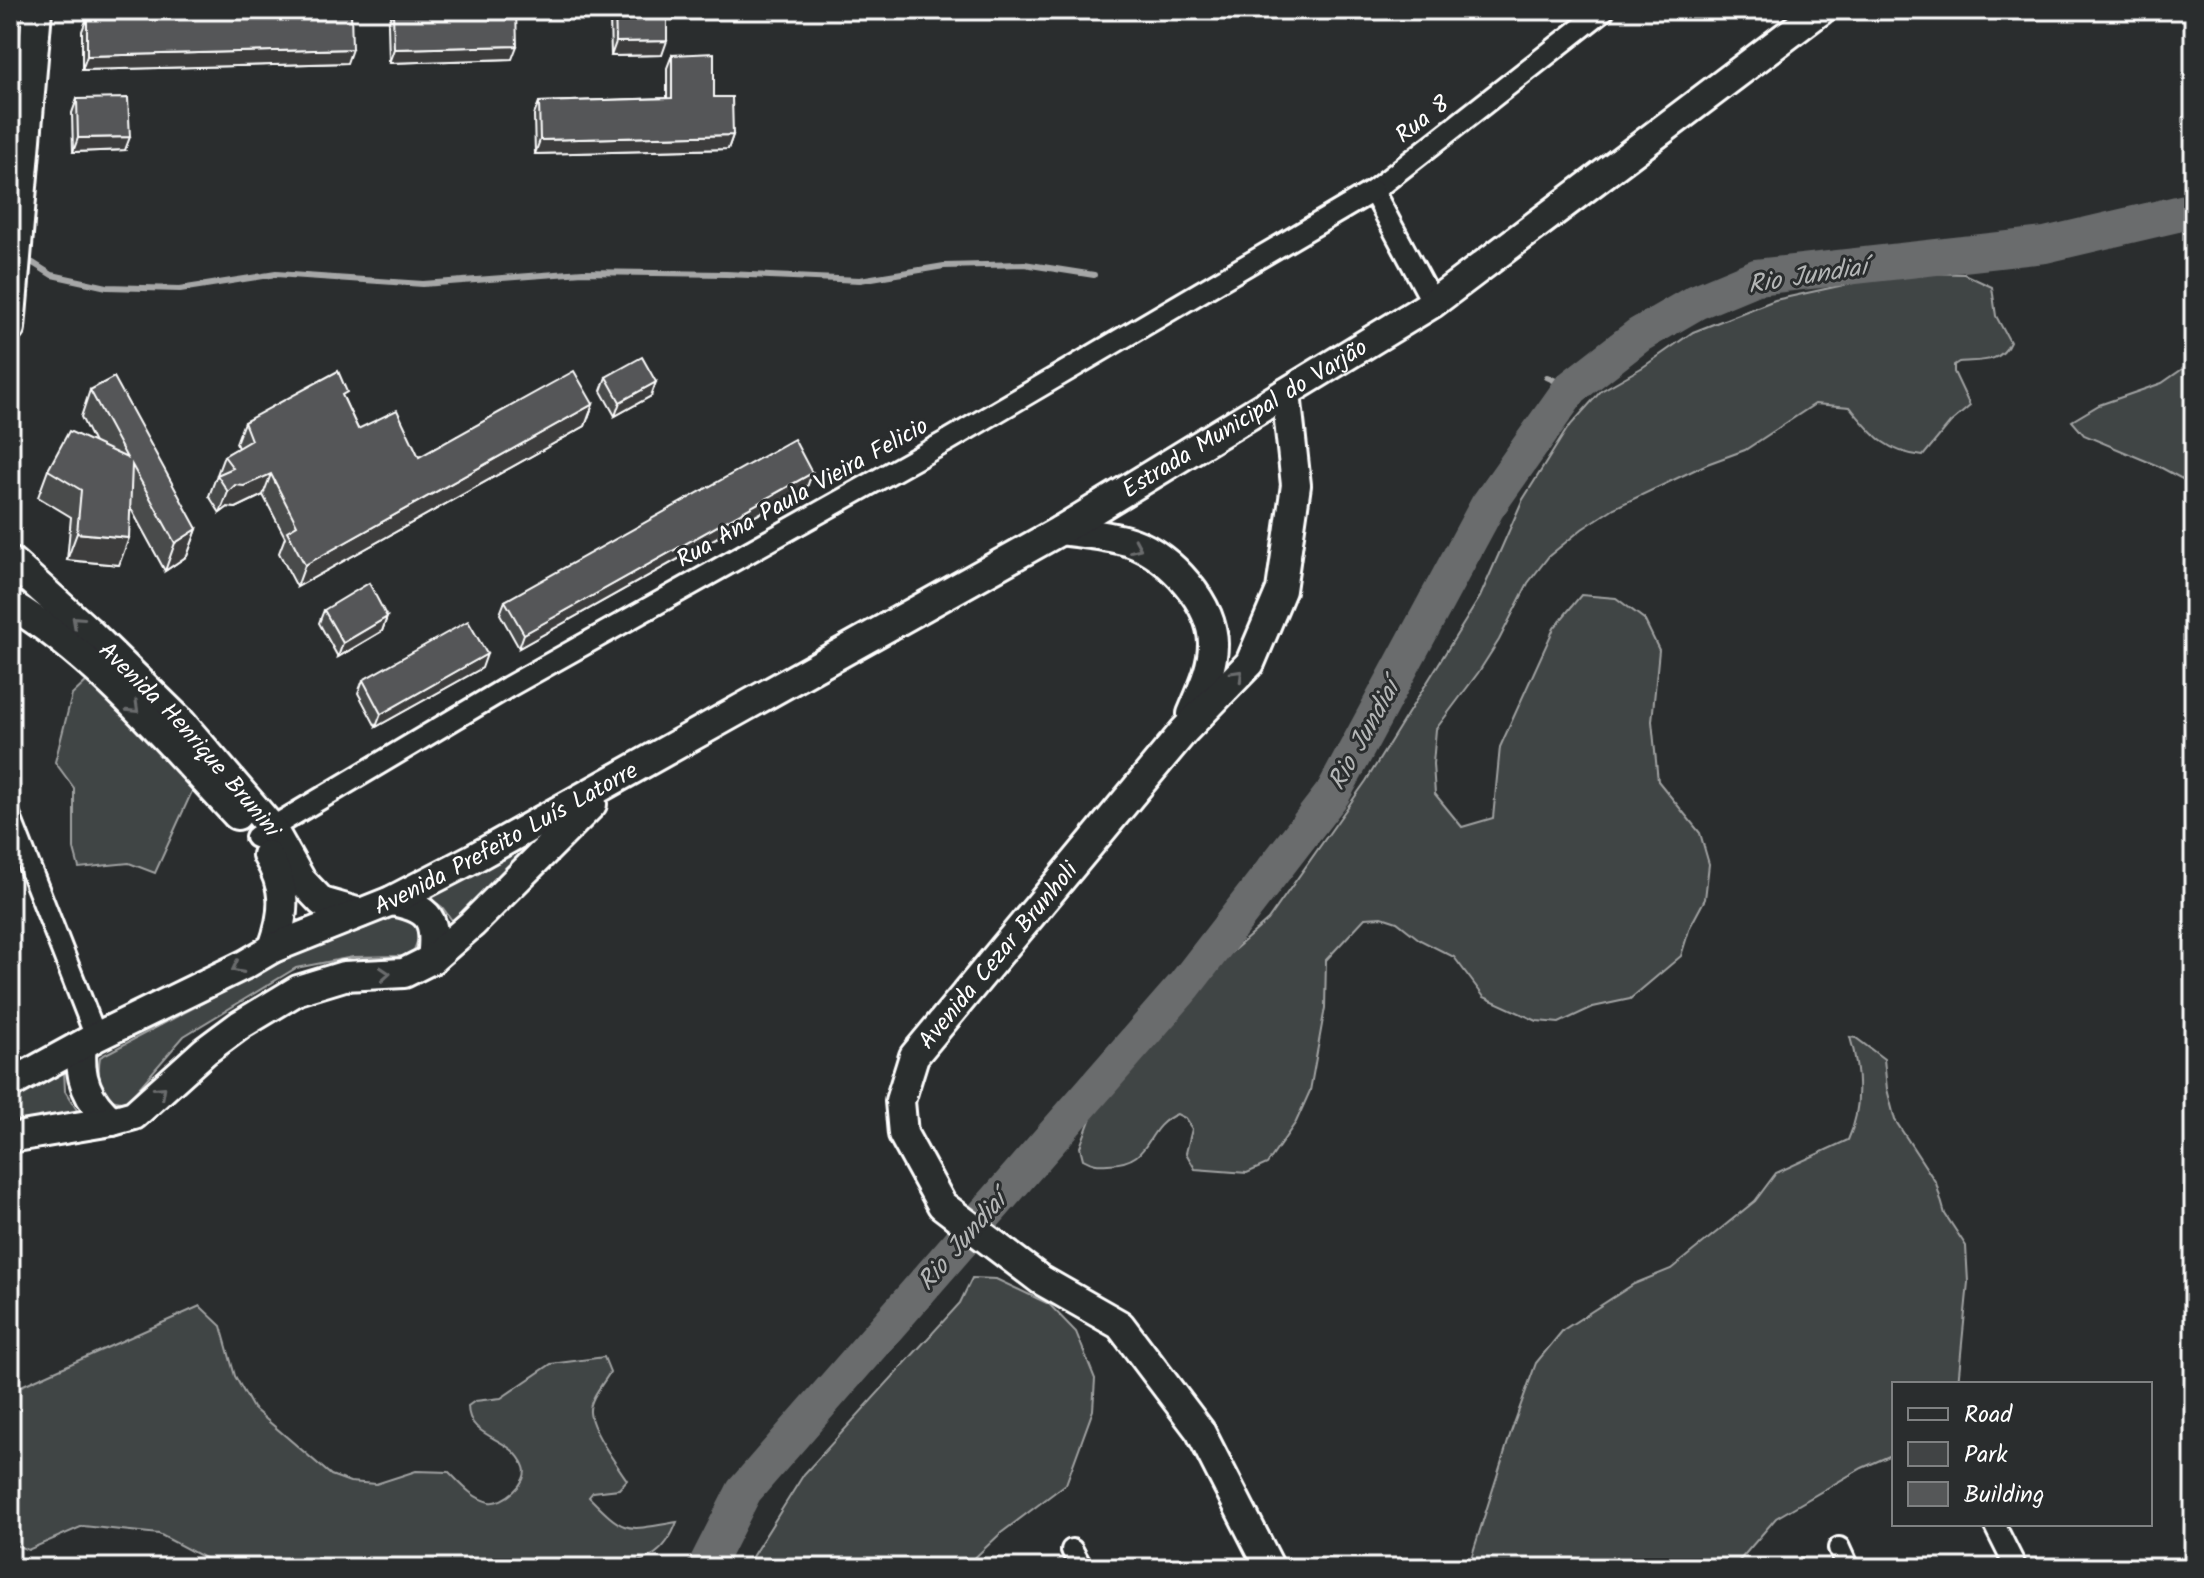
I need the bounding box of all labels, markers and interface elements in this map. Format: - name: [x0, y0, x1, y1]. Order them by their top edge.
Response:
- street label: Rua 8: [1387, 86, 1459, 154]
- water label: Rio Jundiaí: [1745, 245, 1878, 307]
- street label: Estrada Municipal do Varjão: [1115, 329, 1376, 509]
- street label: Rua Ana Paula Vieira Felicio: [669, 408, 936, 579]
- one-way arrow: [1128, 537, 1143, 553]
- one-way arrow: [72, 616, 86, 630]
- street label: Avenida Henrique Brunini: [88, 633, 291, 846]
- water label: Rio Jundiaí: [1317, 666, 1416, 798]
- one-way arrow: [1229, 670, 1244, 684]
- one-way arrow: [125, 699, 139, 713]
- street label: Avenida Prefeito Luís Latorre: [369, 752, 646, 927]
- street label: Avenida Cezar Brunholi: [909, 853, 1090, 1059]
- one-way arrow: [231, 958, 246, 973]
- one-way arrow: [379, 966, 392, 983]
- one-way arrow: [151, 1086, 166, 1101]
- water label: Rio Jundiaí: [907, 1177, 1023, 1301]
- legend: [1892, 1382, 2152, 1526]
- text: Road: [1964, 1396, 2013, 1435]
- text: Park: [1964, 1436, 2008, 1475]
- text: Building: [1964, 1476, 2044, 1515]

